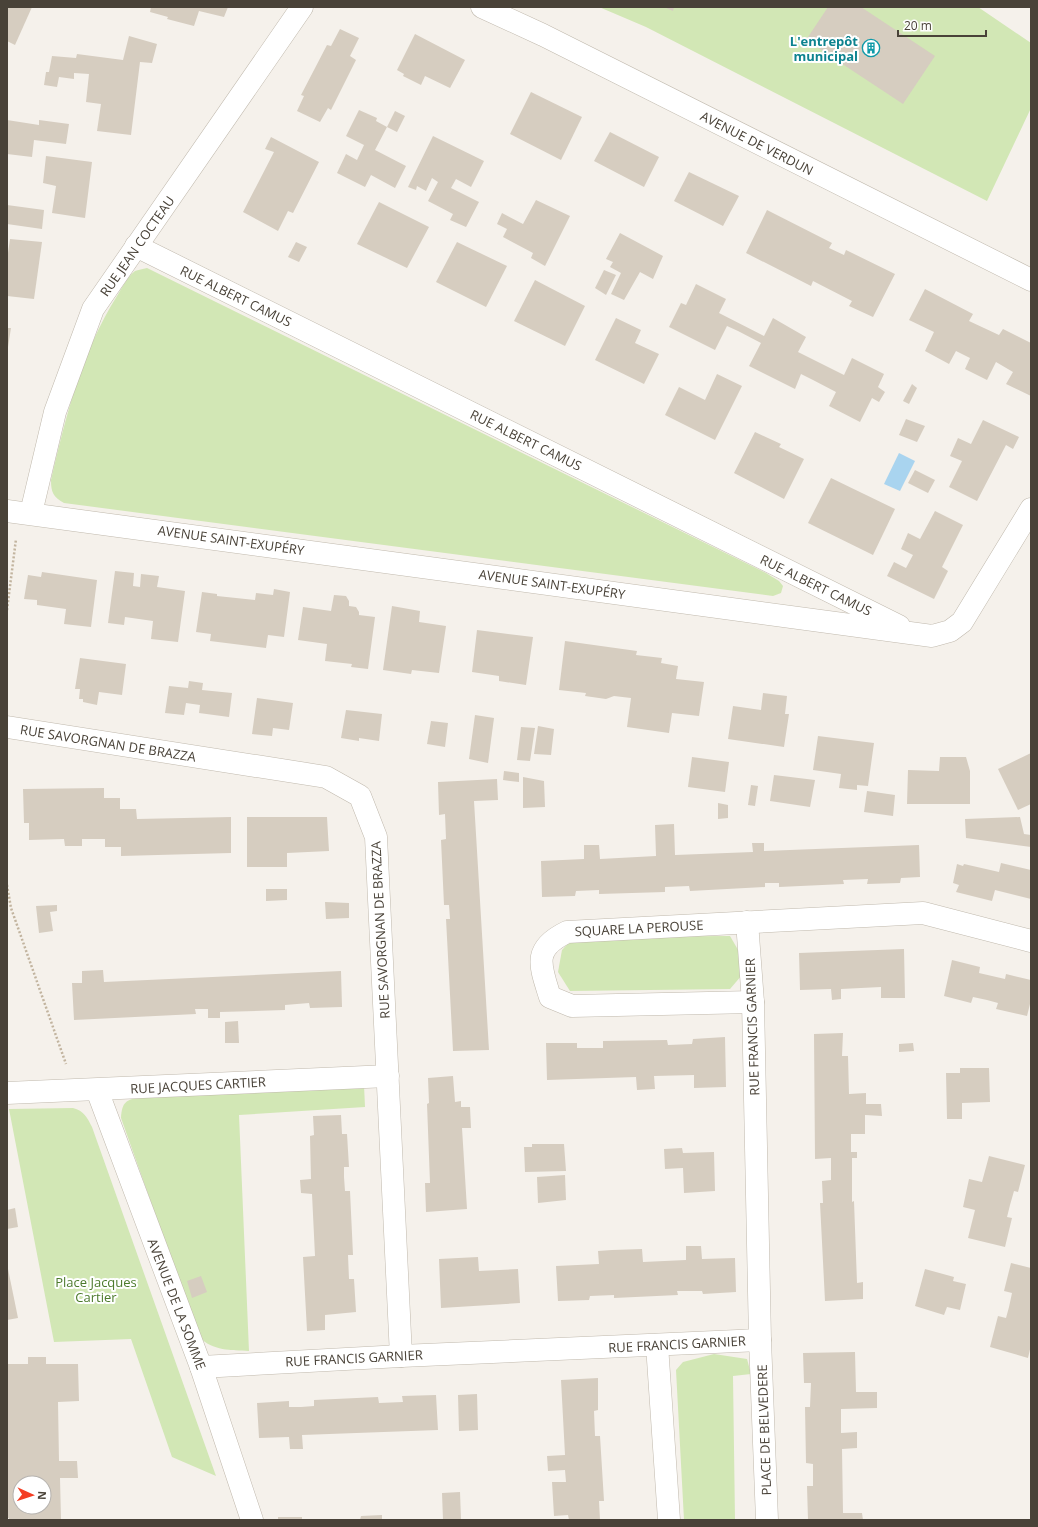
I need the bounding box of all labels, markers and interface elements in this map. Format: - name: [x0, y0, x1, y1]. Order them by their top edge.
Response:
- scale bar: [898, 12, 986, 38]
- text: 20 m: [904, 17, 932, 34]
- place label: L'entrepôt municipal: [790, 32, 858, 65]
- building icon: L'entrepôt municipal: [861, 38, 881, 58]
- street label: AVENUE DE VERDUN: [697, 107, 817, 179]
- street label: RUE JEAN COCTEAU: [96, 192, 178, 300]
- street label: RUE ALBERT CAMUS: [177, 261, 295, 331]
- street label: RUE ALBERT CAMUS: [467, 405, 585, 475]
- street label: AVENUE SAINT-EXUPÉRY: [157, 521, 306, 559]
- street label: RUE ALBERT CAMUS: [757, 550, 875, 620]
- street label: AVENUE SAINT-EXUPÉRY: [478, 565, 627, 603]
- street label: RUE SAVORGNAN DE BRAZZA: [19, 720, 198, 766]
- street label: RUE SAVORGNAN DE BRAZZA: [366, 840, 394, 1019]
- street label: SQUARE LA PEROUSE: [574, 916, 704, 940]
- street label: RUE FRANCIS GARNIER: [741, 958, 763, 1096]
- street label: RUE JACQUES CARTIER: [130, 1072, 266, 1098]
- street label: AVENUE DE LA SOMME: [144, 1236, 210, 1372]
- park label: Place Jacques Cartier: [55, 1273, 137, 1306]
- street label: RUE FRANCIS GARNIER: [608, 1331, 746, 1357]
- street label: RUE FRANCIS GARNIER: [285, 1345, 423, 1371]
- street label: PLACE DE BELVEDERE: [753, 1364, 775, 1496]
- north arrow: [12, 1475, 52, 1515]
- text: N: [35, 1491, 50, 1500]

